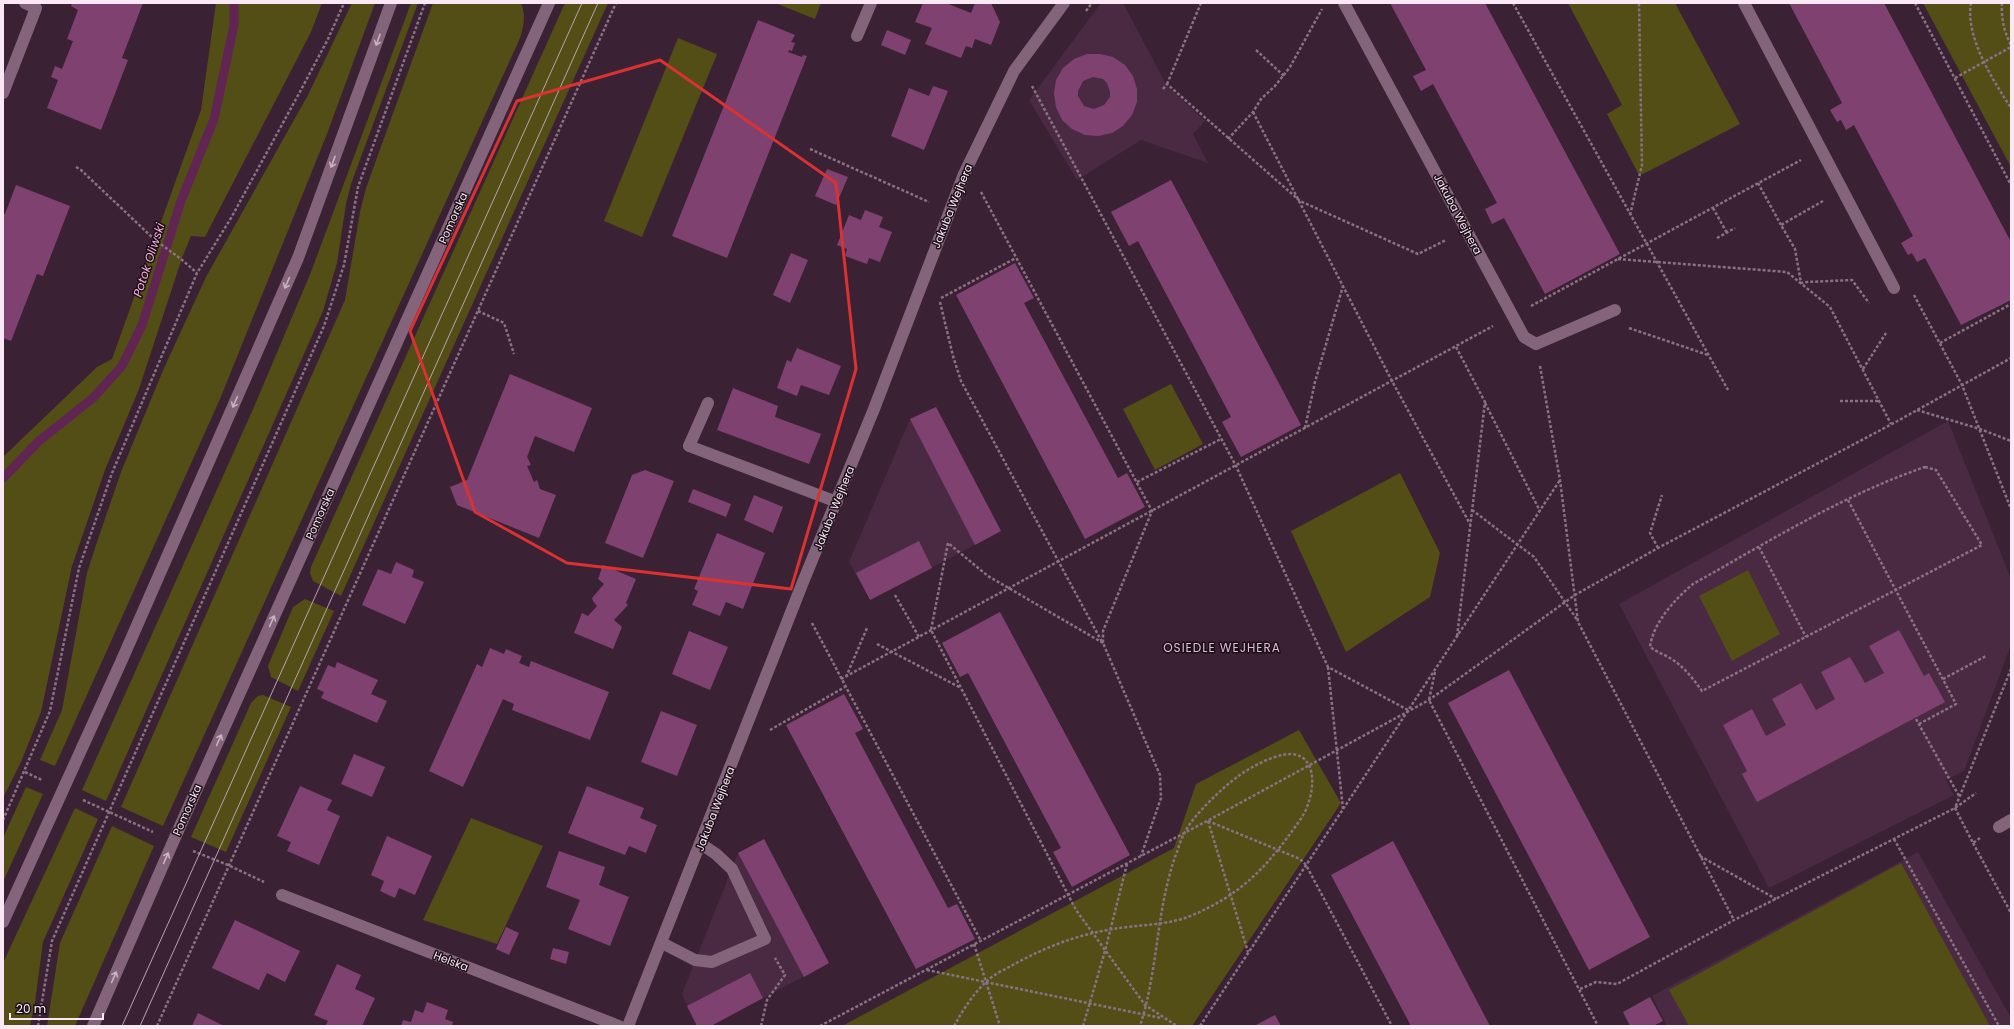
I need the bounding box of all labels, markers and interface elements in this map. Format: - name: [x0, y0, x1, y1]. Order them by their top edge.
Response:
- one-way arrow: [374, 33, 381, 46]
- one-way arrow: [329, 155, 337, 167]
- street label: Jakuba Wejhera: [928, 162, 976, 250]
- street label: Jakuba Wejhera: [1430, 171, 1486, 257]
- street label: Pomorska: [435, 190, 471, 246]
- water label: Potok Oliwski: [129, 220, 169, 299]
- one-way arrow: [283, 277, 290, 289]
- one-way arrow: [230, 396, 238, 408]
- street label: Jakuba Wejhera: [810, 464, 858, 552]
- street label: Pomorska: [302, 486, 338, 542]
- one-way arrow: [269, 615, 276, 627]
- district label: OSIEDLE WEJHERA: [1163, 639, 1281, 656]
- one-way arrow: [216, 734, 223, 746]
- street label: Jakuba Wejhera: [691, 764, 739, 854]
- street label: Pomorska: [169, 782, 205, 838]
- one-way arrow: [163, 853, 170, 865]
- street label: Helska: [431, 947, 471, 975]
- one-way arrow: [111, 972, 118, 984]
- scale bar: [10, 995, 103, 1021]
- text: 20 m: [16, 1000, 46, 1017]

